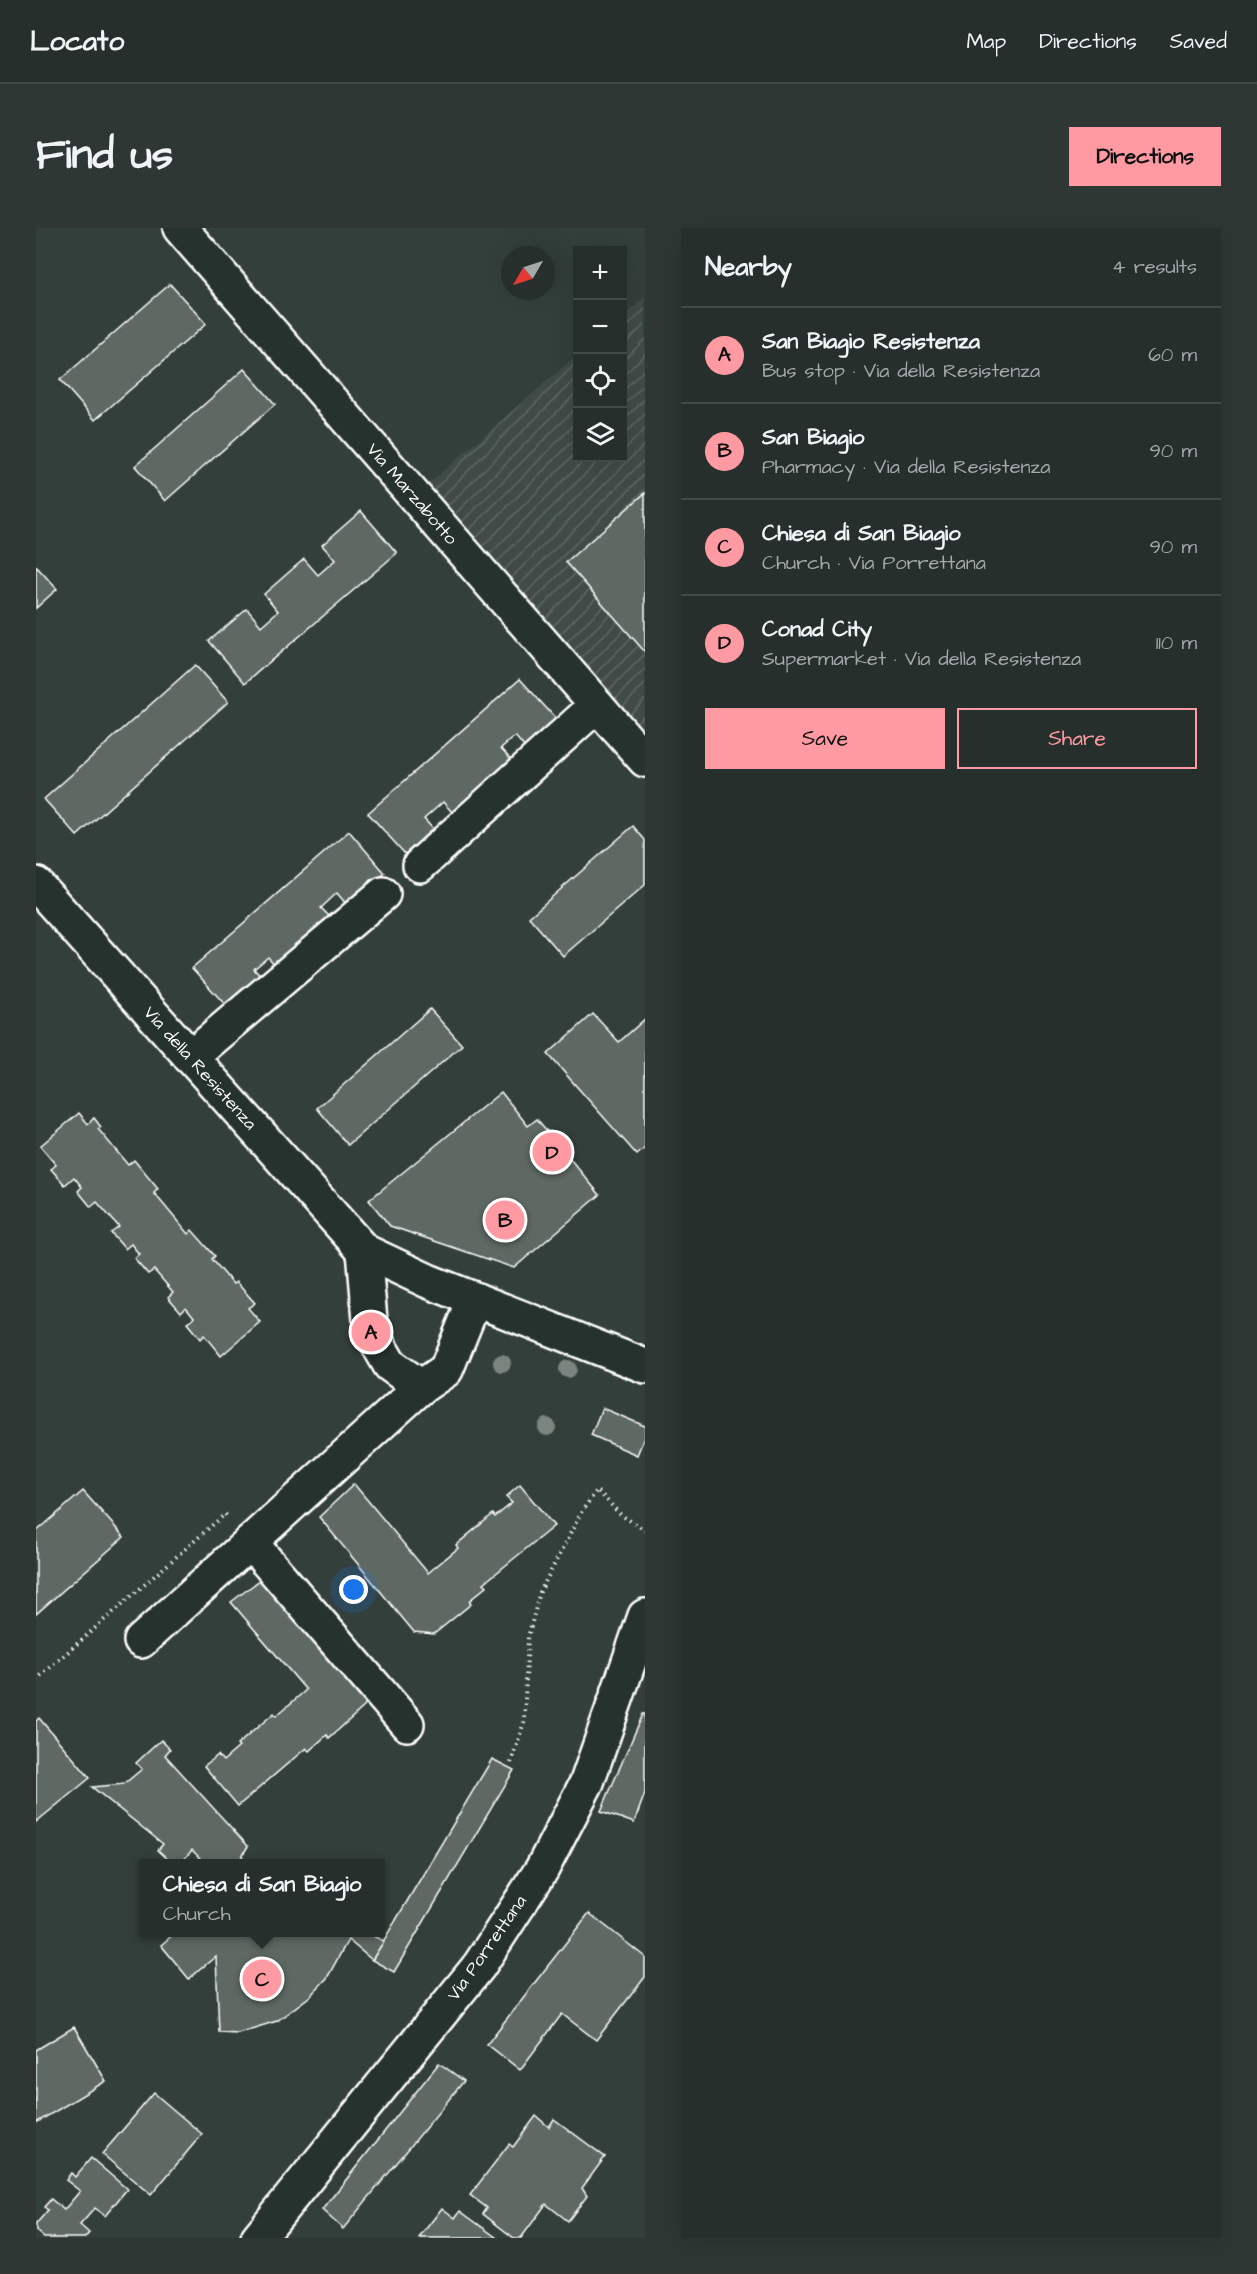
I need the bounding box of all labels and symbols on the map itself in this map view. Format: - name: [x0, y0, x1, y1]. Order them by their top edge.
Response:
- north arrow: [501, 246, 555, 300]
- street label: Via Marzabotto: [361, 438, 463, 550]
- street label: Via della Resistenza: [138, 1001, 262, 1135]
- pin: D: [532, 1130, 572, 1174]
- pin: B: [486, 1198, 524, 1242]
- pin: A: [352, 1310, 390, 1354]
- your location: [339, 1575, 368, 1604]
- street label: Via Porrettana: [441, 1890, 533, 2006]
- pin: C: [242, 1956, 282, 2002]

